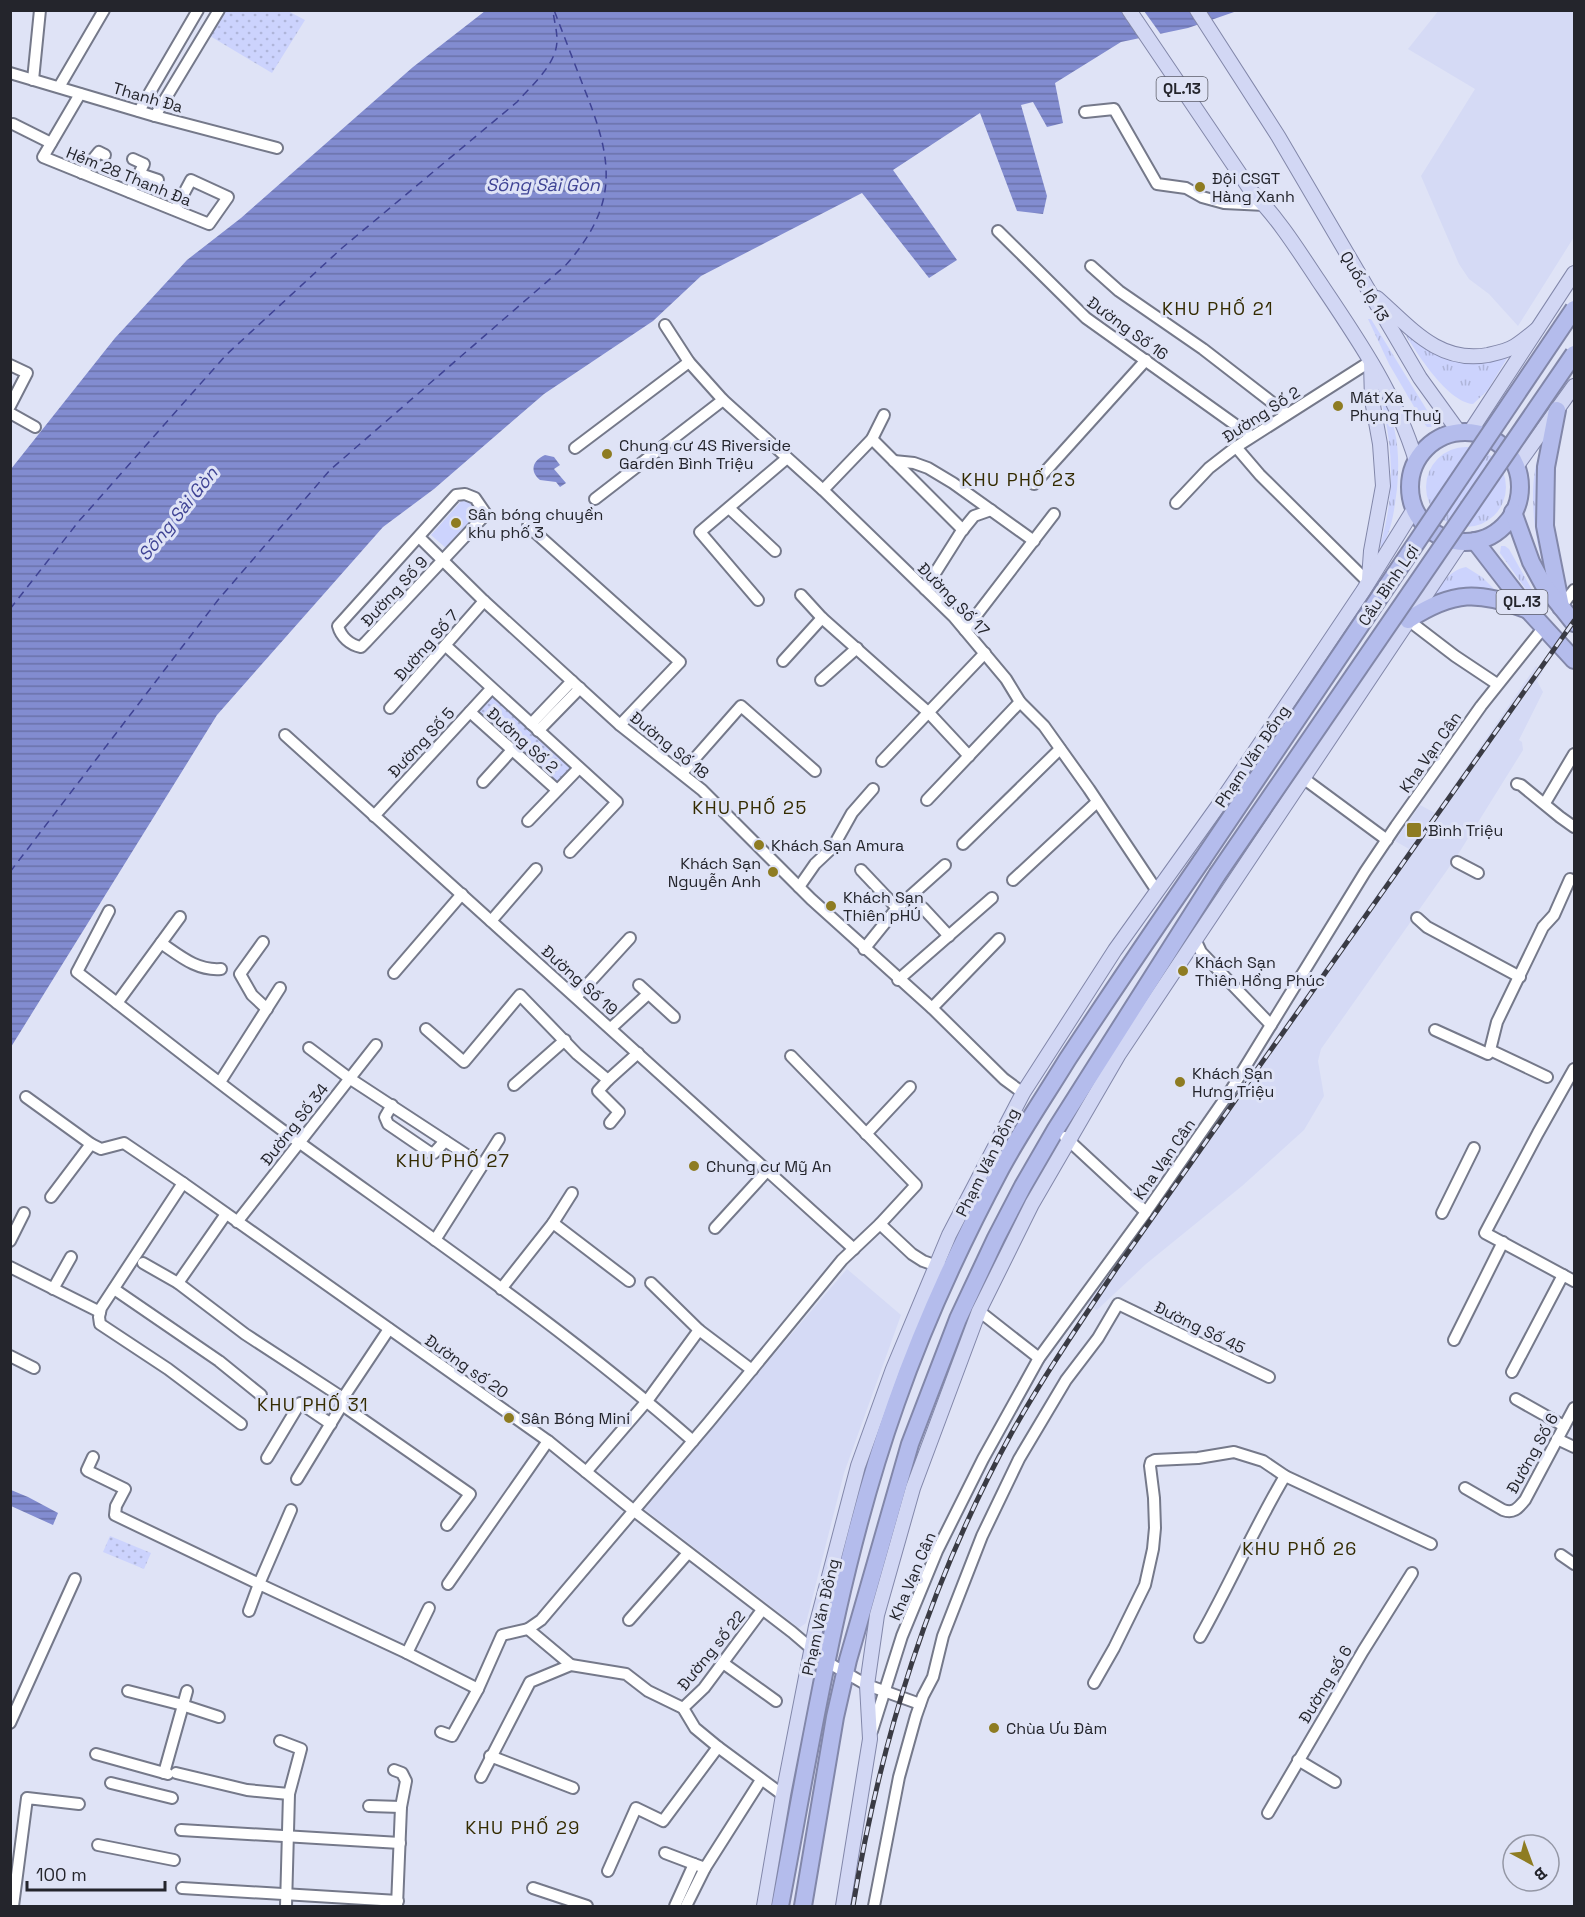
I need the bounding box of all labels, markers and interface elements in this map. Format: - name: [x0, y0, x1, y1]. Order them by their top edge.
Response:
- street label: Thanh Đa: [110, 77, 185, 117]
- road number: QL.13: [1156, 77, 1208, 101]
- street label: Hẻm 28 Thanh Đa: [63, 142, 194, 211]
- place label: Đội CSGT Hàng Xanh: [1212, 168, 1295, 207]
- water label: Sông Sài Gòn: [486, 173, 601, 196]
- marker: Đội CSGT Hàng Xanh: [1193, 180, 1207, 194]
- street label: Quốc lộ 13: [1335, 247, 1394, 325]
- street label: Đường Số 16: [1083, 292, 1172, 365]
- district label: KHU PHỐ 21: [1162, 297, 1274, 320]
- street label: Đường Số 2: [1218, 382, 1304, 447]
- place label: Mát Xa Phụng Thuỷ: [1350, 387, 1442, 426]
- marker: Mát Xa Phụng Thuỷ: [1331, 399, 1345, 413]
- place label: Chung cư 4S Riverside Garden Bình Triệu: [619, 435, 791, 474]
- marker: Chung cư 4S Riverside Garden Bình Triệu: [600, 447, 614, 461]
- water label: Sông Sài Gòn: [133, 461, 223, 565]
- district label: KHU PHỐ 23: [961, 468, 1077, 491]
- place label: Sân bóng chuyền khu phố 3: [468, 504, 603, 543]
- marker: Sân bóng chuyền khu phố 3: [449, 516, 463, 530]
- street label: Cầu Bình Lợi: [1353, 540, 1423, 630]
- street label: Đường Số 9: [356, 552, 432, 631]
- street label: Đường Số 17: [913, 558, 994, 641]
- road number: QL.13: [1496, 590, 1547, 614]
- street label: Đường Số 7: [390, 605, 463, 685]
- street label: Phạm Văn Đồng: [1210, 701, 1294, 812]
- street label: Đường Số 5: [384, 703, 459, 782]
- street label: Đường Số 2: [483, 703, 563, 778]
- street label: Đường Số 18: [626, 707, 713, 784]
- street label: Kha Vạn Cân: [1395, 708, 1466, 797]
- district label: KHU PHỐ 25: [692, 796, 808, 819]
- place label: Bình Triệu: [1428, 820, 1503, 841]
- marker: Bình Triệu: [1405, 821, 1423, 839]
- place label: Khách Sạn Amura: [771, 835, 904, 856]
- marker: Khách Sạn Amura: [752, 838, 766, 852]
- place label: Khách Sạn Nguyễn Anh: [668, 853, 761, 892]
- marker: Khách Sạn Nguyễn Anh: [766, 865, 780, 879]
- place label: Khách Sạn Thiên pHÚ: [843, 887, 924, 926]
- marker: Khách Sạn Thiên pHÚ: [824, 899, 838, 913]
- street label: Đường Số 19: [537, 941, 622, 1020]
- place label: Khách Sạn Thiên Hồng Phúc: [1195, 952, 1325, 991]
- marker: Khách Sạn Thiên Hồng Phúc: [1176, 964, 1190, 978]
- place label: Khách Sạn Hưng Triệu: [1192, 1063, 1274, 1102]
- marker: Khách Sạn Hưng Triệu: [1173, 1075, 1187, 1089]
- street label: Đường Số 34: [256, 1079, 333, 1170]
- street label: Phạm Văn Đồng: [951, 1104, 1024, 1220]
- street label: Kha Vạn Cân: [1129, 1115, 1200, 1204]
- district label: KHU PHỐ 27: [396, 1149, 510, 1172]
- place label: Chung cư Mỹ An: [706, 1156, 832, 1177]
- marker: Chung cư Mỹ An: [687, 1159, 701, 1173]
- street label: Đường Số 45: [1151, 1296, 1249, 1358]
- street label: Đường số 20: [421, 1330, 513, 1403]
- district label: KHU PHỐ 31: [257, 1393, 369, 1416]
- place label: Sân Bóng Mini: [521, 1408, 630, 1429]
- street label: Đường Số 6: [1502, 1409, 1563, 1497]
- marker: Sân Bóng Mini: [502, 1411, 516, 1425]
- street label: Kha Vạn Cân: [884, 1529, 941, 1624]
- district label: KHU PHỐ 26: [1242, 1537, 1358, 1560]
- street label: Phạm Văn Đồng: [797, 1557, 844, 1678]
- street label: Đường số 22: [673, 1606, 750, 1695]
- street label: Đường số 6: [1294, 1641, 1357, 1727]
- place label: Chùa Ưu Đàm: [1006, 1718, 1107, 1739]
- marker: Chùa Ưu Đàm: [987, 1721, 1001, 1735]
- district label: KHU PHỐ 29: [465, 1816, 581, 1839]
- north arrow: [1501, 1833, 1561, 1893]
- scale bar: [27, 1854, 165, 1892]
- text: 100 m: [36, 1863, 87, 1886]
- text: B: [1530, 1863, 1551, 1885]

